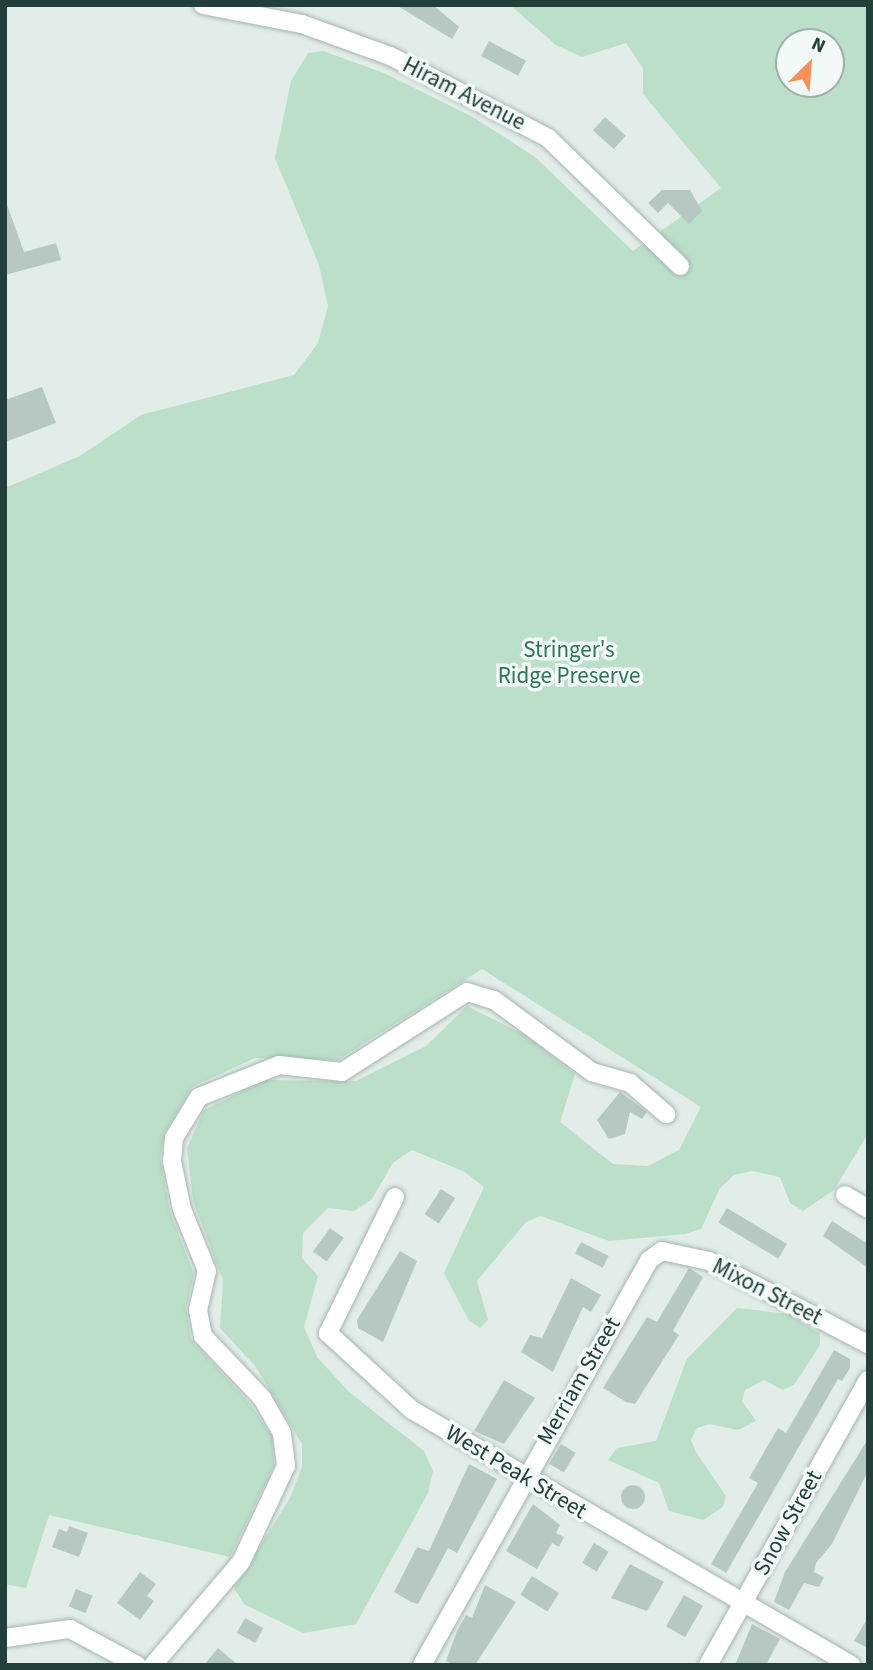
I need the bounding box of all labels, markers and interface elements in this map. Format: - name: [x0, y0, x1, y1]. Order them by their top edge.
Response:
- north arrow: [775, 28, 845, 98]
- text: N: [807, 30, 830, 60]
- street label: Hiram Avenue: [398, 51, 530, 137]
- park label: Stringer's Ridge Preserve: [498, 636, 640, 690]
- street label: Mixon Street: [707, 1253, 827, 1331]
- street label: Merriam Street: [531, 1312, 627, 1450]
- street label: West Peak Street: [440, 1419, 592, 1525]
- street label: Snow Street: [748, 1466, 828, 1580]

